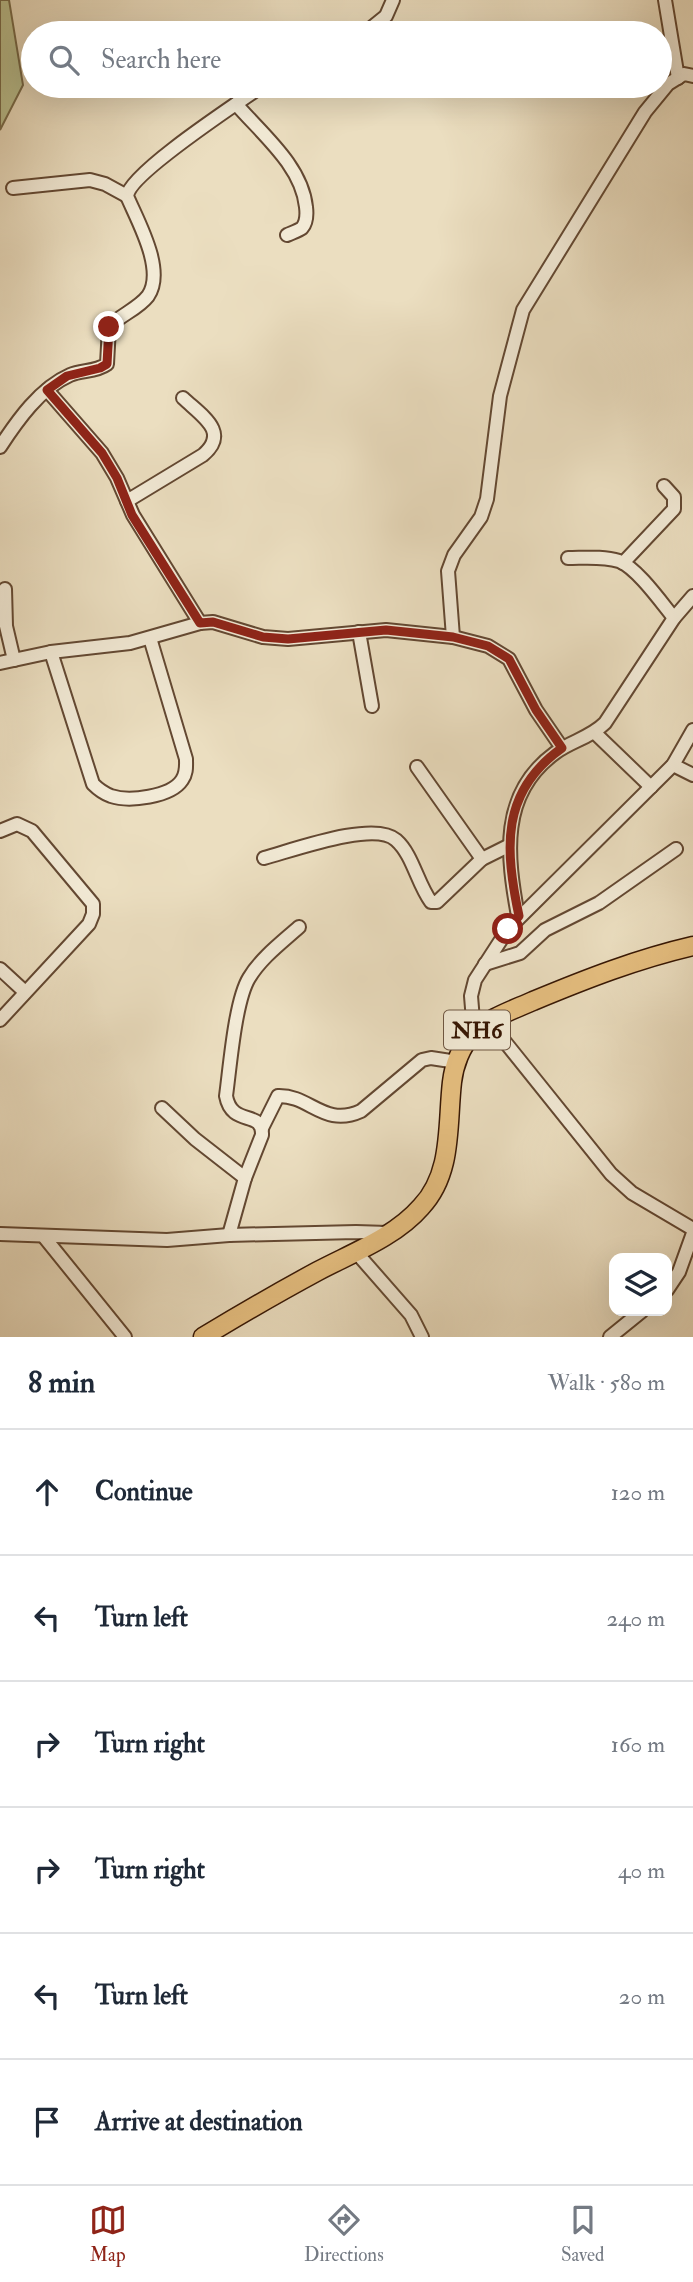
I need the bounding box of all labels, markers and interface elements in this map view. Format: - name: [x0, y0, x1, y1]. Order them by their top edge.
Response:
- search box: [21, 21, 672, 98]
- icon: search: [45, 41, 83, 79]
- text: Search here: [101, 44, 221, 76]
- route end: [93, 311, 124, 342]
- route start: [492, 913, 523, 944]
- road number: NH6: [444, 1010, 510, 1050]
- map controls: [609, 1253, 672, 1316]
- button: layers: [609, 1253, 672, 1316]
- text: 8 min: [28, 1364, 95, 1401]
- text: Walk · 580 m: [548, 1368, 665, 1397]
- icon: ahead: [28, 1473, 66, 1511]
- text: Continue: [95, 1476, 193, 1508]
- text: 120 m: [611, 1478, 665, 1507]
- icon: left: [28, 1599, 66, 1637]
- text: Turn left: [95, 1602, 188, 1634]
- text: 240 m: [606, 1604, 665, 1633]
- icon: right: [28, 1725, 66, 1763]
- text: Turn right: [95, 1728, 205, 1760]
- text: 160 m: [611, 1730, 665, 1759]
- icon: right: [28, 1851, 66, 1889]
- text: Turn right: [95, 1854, 205, 1886]
- text: 40 m: [618, 1856, 665, 1885]
- icon: left: [28, 1977, 66, 2015]
- text: Turn left: [95, 1980, 188, 2012]
- text: 20 m: [619, 1982, 665, 2011]
- icon: arrive: [28, 2103, 66, 2141]
- text: Arrive at destination: [95, 2106, 303, 2138]
- tab: Map: [89, 2201, 127, 2267]
- tab: Directions: [304, 2201, 384, 2267]
- tab: Saved: [561, 2201, 604, 2267]

